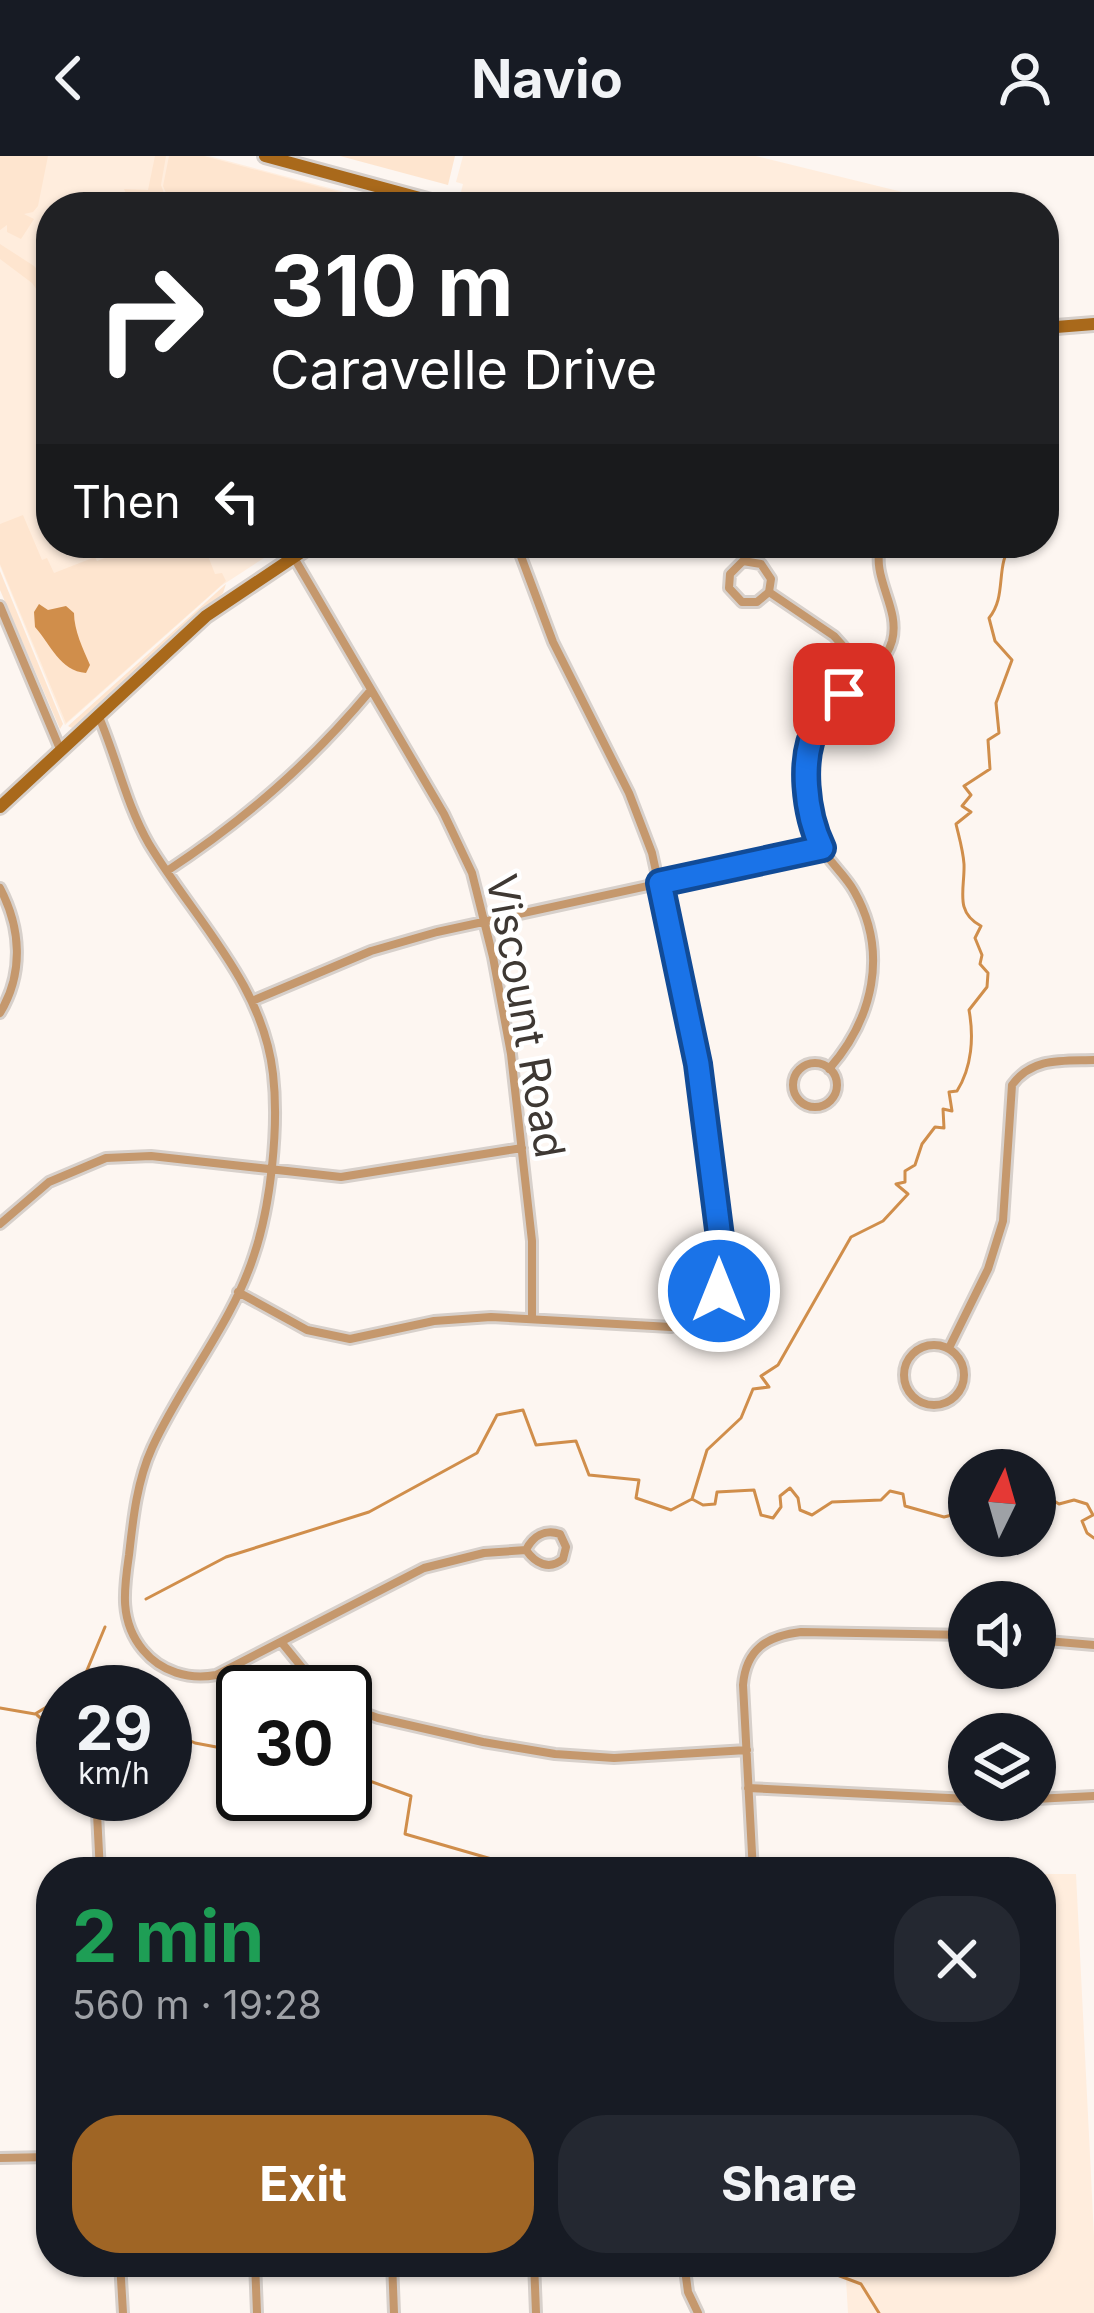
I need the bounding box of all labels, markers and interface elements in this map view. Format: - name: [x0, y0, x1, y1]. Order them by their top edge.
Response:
- icon: back: [36, 45, 102, 111]
- icon: person: [992, 45, 1058, 111]
- text: Navio: [471, 46, 623, 111]
- text: 310 m: [270, 235, 514, 336]
- icon: right: [72, 240, 228, 396]
- text: Caravelle Drive: [270, 337, 657, 402]
- icon: left: [204, 468, 270, 534]
- text: Then: [72, 474, 180, 529]
- pin: [793, 643, 895, 745]
- icon: arrive: [811, 661, 877, 727]
- street label: Viscount Road: [476, 870, 577, 1162]
- position arrow: [656, 1228, 782, 1354]
- north arrow: [948, 1449, 1056, 1557]
- map controls: [948, 1449, 1056, 1821]
- button: sound: [948, 1581, 1056, 1689]
- speed limit sign: 30: [216, 1665, 372, 1821]
- text: 29: [76, 1692, 152, 1764]
- button: layers: [948, 1713, 1056, 1821]
- text: km/h: [78, 1755, 150, 1791]
- text: 2 min: [72, 1892, 264, 1979]
- button: close: [894, 1896, 1020, 2022]
- text: 560 m · 19:28: [72, 1981, 322, 2028]
- button: Exit: [72, 2115, 534, 2253]
- button: Share: [558, 2115, 1020, 2253]

